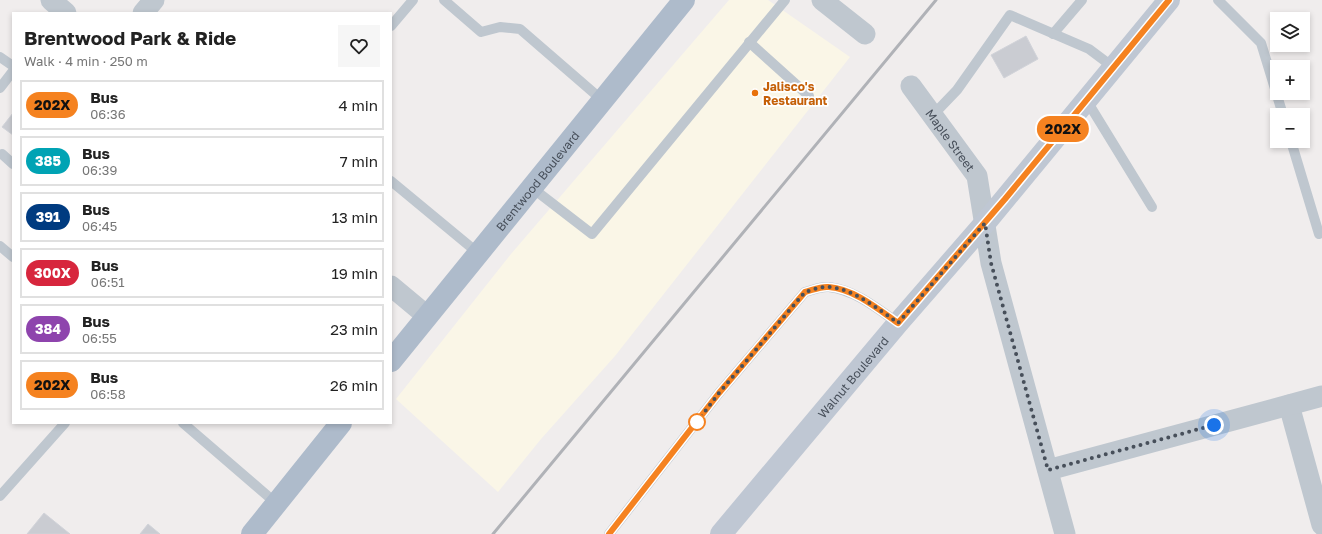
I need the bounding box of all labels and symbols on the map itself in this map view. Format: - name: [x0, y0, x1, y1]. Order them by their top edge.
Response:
- place label: Jalisco's Restaurant: [763, 79, 828, 108]
- marker: Jalisco's Restaurant: [750, 88, 760, 98]
- street label: Maple Street: [923, 106, 979, 174]
- line badge: 202X: [1035, 116, 1091, 142]
- street label: Brentwood Boulevard: [492, 128, 582, 234]
- street label: Walnut Boulevard: [814, 333, 891, 421]
- unlabelled marker: [688, 413, 706, 431]
- your location: [1204, 415, 1224, 435]

